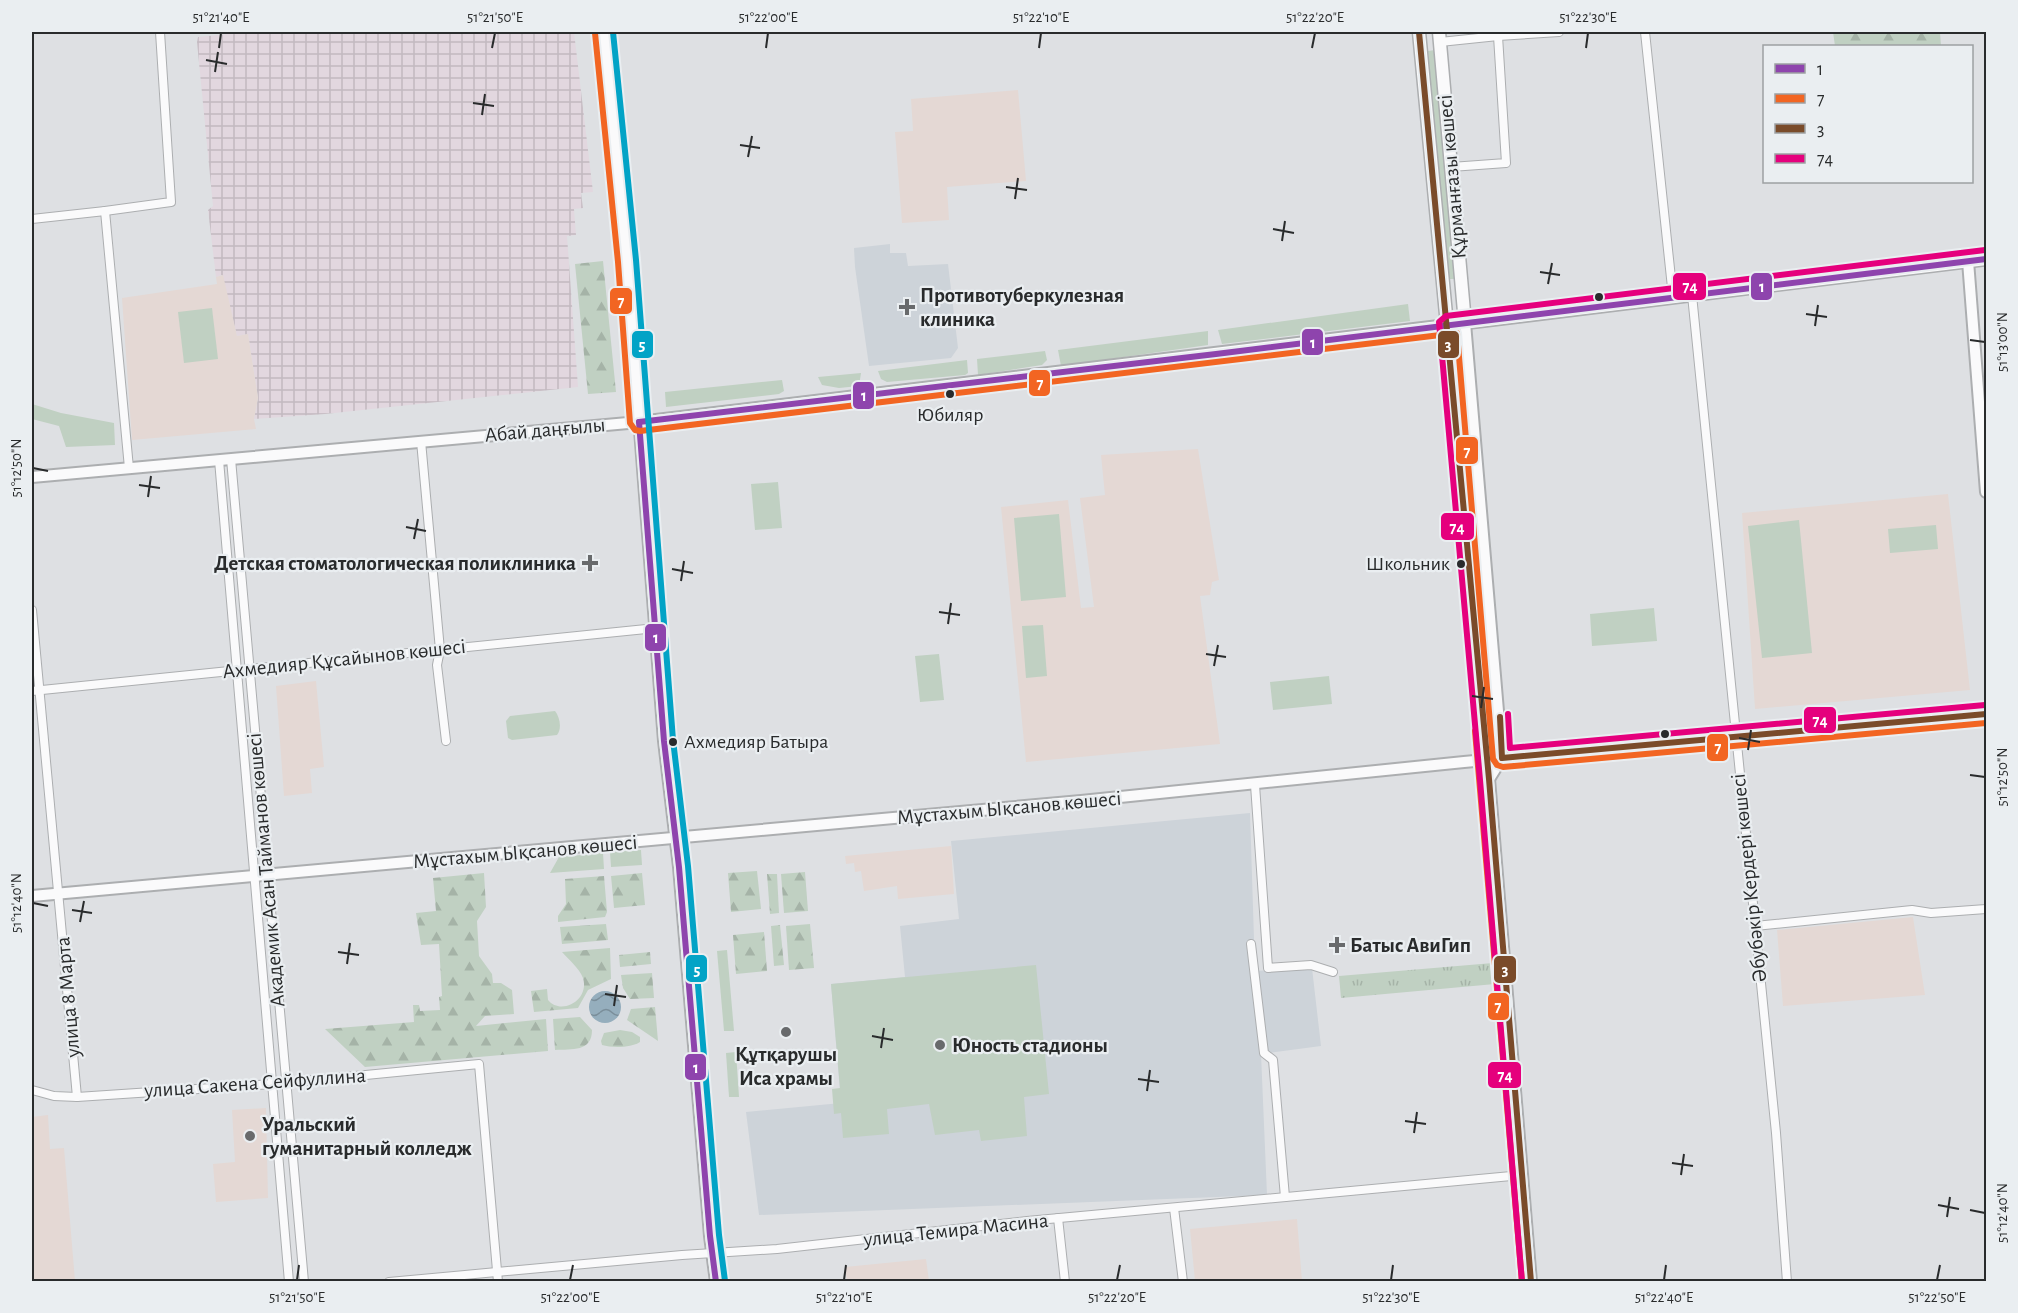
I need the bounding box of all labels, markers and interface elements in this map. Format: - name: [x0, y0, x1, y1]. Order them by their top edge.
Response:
- text: 51°21'40"E: [193, 10, 249, 25]
- text: 51°21'50"E: [467, 10, 523, 25]
- text: 51°22'00"E: [738, 10, 798, 25]
- text: 51°22'10"E: [1013, 10, 1069, 25]
- text: 51°22'20"E: [1286, 10, 1344, 25]
- text: 51°22'30"E: [1559, 10, 1617, 25]
- legend: [1763, 45, 1973, 183]
- text: 1: [1817, 61, 1823, 79]
- text: 7: [1817, 91, 1825, 109]
- street label: Құрманғазы көшесі: [1434, 94, 1470, 260]
- text: 3: [1817, 121, 1824, 139]
- text: 74: [1817, 151, 1834, 169]
- line badge: 74: [1672, 272, 1707, 301]
- line badge: 1: [1750, 272, 1773, 301]
- text: 74: [1683, 279, 1697, 295]
- text: 1: [1759, 279, 1765, 295]
- place label: Противотуберкулезная клиника: [920, 285, 1124, 330]
- line badge: 7: [609, 287, 633, 315]
- unlabelled marker: [1593, 291, 1605, 303]
- text: 7: [618, 294, 625, 310]
- marker: Противотуберкулезная клиника: [898, 298, 916, 316]
- text: 51°13'00"N: [1995, 312, 2010, 372]
- line badge: 1: [1301, 328, 1324, 356]
- line badge: 5: [631, 330, 654, 359]
- line badge: 3: [1437, 330, 1460, 359]
- text: 1: [1310, 335, 1316, 351]
- text: 5: [639, 337, 646, 353]
- text: 3: [1445, 337, 1452, 353]
- line badge: 7: [1028, 369, 1051, 397]
- text: 7: [1037, 376, 1044, 392]
- line badge: 1: [852, 381, 875, 410]
- text: 1: [861, 388, 867, 404]
- marker: Юбиляр: [944, 388, 956, 400]
- place label: Юбиляр: [917, 405, 983, 425]
- street label: Абай даңғылы: [484, 414, 606, 446]
- line badge: 7: [1455, 436, 1479, 465]
- text: 51°12'50"N: [9, 439, 24, 497]
- text: 7: [1464, 444, 1471, 460]
- line badge: 74: [1440, 512, 1475, 541]
- text: 74: [1450, 520, 1464, 536]
- place label: Детская стоматологическая поликлиника: [214, 553, 576, 574]
- marker: Детская стоматологическая поликлиника: [581, 554, 599, 572]
- place label: Школьник: [1366, 554, 1450, 574]
- marker: Школьник: [1455, 558, 1467, 570]
- line badge: 1: [644, 623, 667, 652]
- text: 1: [653, 630, 659, 646]
- street label: Ахмедияр Құсайынов көшесі: [221, 636, 467, 682]
- line badge: 74: [1803, 706, 1837, 734]
- text: 74: [1813, 713, 1827, 729]
- unlabelled marker: [1659, 728, 1671, 740]
- street label: Академик Асан Тайманов көшесі: [244, 732, 288, 1008]
- place label: Ахмедияр Батыра: [684, 732, 828, 752]
- line badge: 7: [1706, 733, 1729, 762]
- marker: Ахмедияр Батыра: [667, 736, 679, 748]
- text: 7: [1715, 740, 1722, 756]
- text: 51°12'50"N: [1995, 748, 2010, 806]
- street label: Әбубәкір Кердері көшесі: [1728, 773, 1770, 983]
- street label: Мұстахым Ықсанов көшесі: [896, 788, 1122, 828]
- street label: Мұстахым Ықсанов көшесі: [412, 832, 638, 872]
- text: 51°12'40"N: [9, 873, 24, 933]
- street label: улица 8 Марта: [52, 935, 84, 1059]
- place label: Батыс АвиГип: [1350, 935, 1471, 956]
- marker: Батыс АвиГип: [1328, 936, 1346, 954]
- line badge: 5: [685, 954, 708, 983]
- line badge: 3: [1493, 955, 1517, 984]
- text: 5: [694, 962, 701, 978]
- text: 3: [1502, 962, 1509, 978]
- line badge: 7: [1487, 992, 1510, 1021]
- text: 7: [1495, 999, 1502, 1015]
- marker: Құтқарушы Иса храмы: [779, 1025, 793, 1039]
- place label: Юность стадионы: [952, 1035, 1108, 1056]
- marker: Юность стадионы: [933, 1038, 947, 1052]
- place label: Құтқарушы Иса храмы: [735, 1044, 837, 1089]
- line badge: 1: [684, 1053, 707, 1081]
- text: 1: [693, 1060, 699, 1076]
- line badge: 74: [1487, 1061, 1522, 1089]
- street label: улица Сакена Сейфуллина: [142, 1065, 367, 1101]
- text: 74: [1498, 1068, 1512, 1084]
- place label: Уральский гуманитарный колледж: [262, 1114, 472, 1159]
- marker: Уральский гуманитарный колледж: [243, 1129, 257, 1143]
- text: 51°12'40"N: [1995, 1183, 2010, 1243]
- street label: улица Темира Масина: [861, 1210, 1050, 1250]
- text: 51°21'50"E: [269, 1290, 325, 1305]
- text: 51°22'00"E: [540, 1290, 600, 1305]
- text: 51°22'10"E: [816, 1290, 872, 1305]
- text: 51°22'20"E: [1088, 1290, 1146, 1305]
- text: 51°22'30"E: [1362, 1290, 1420, 1305]
- text: 51°22'40"E: [1635, 1290, 1693, 1305]
- text: 51°22'50"E: [1908, 1290, 1966, 1305]

